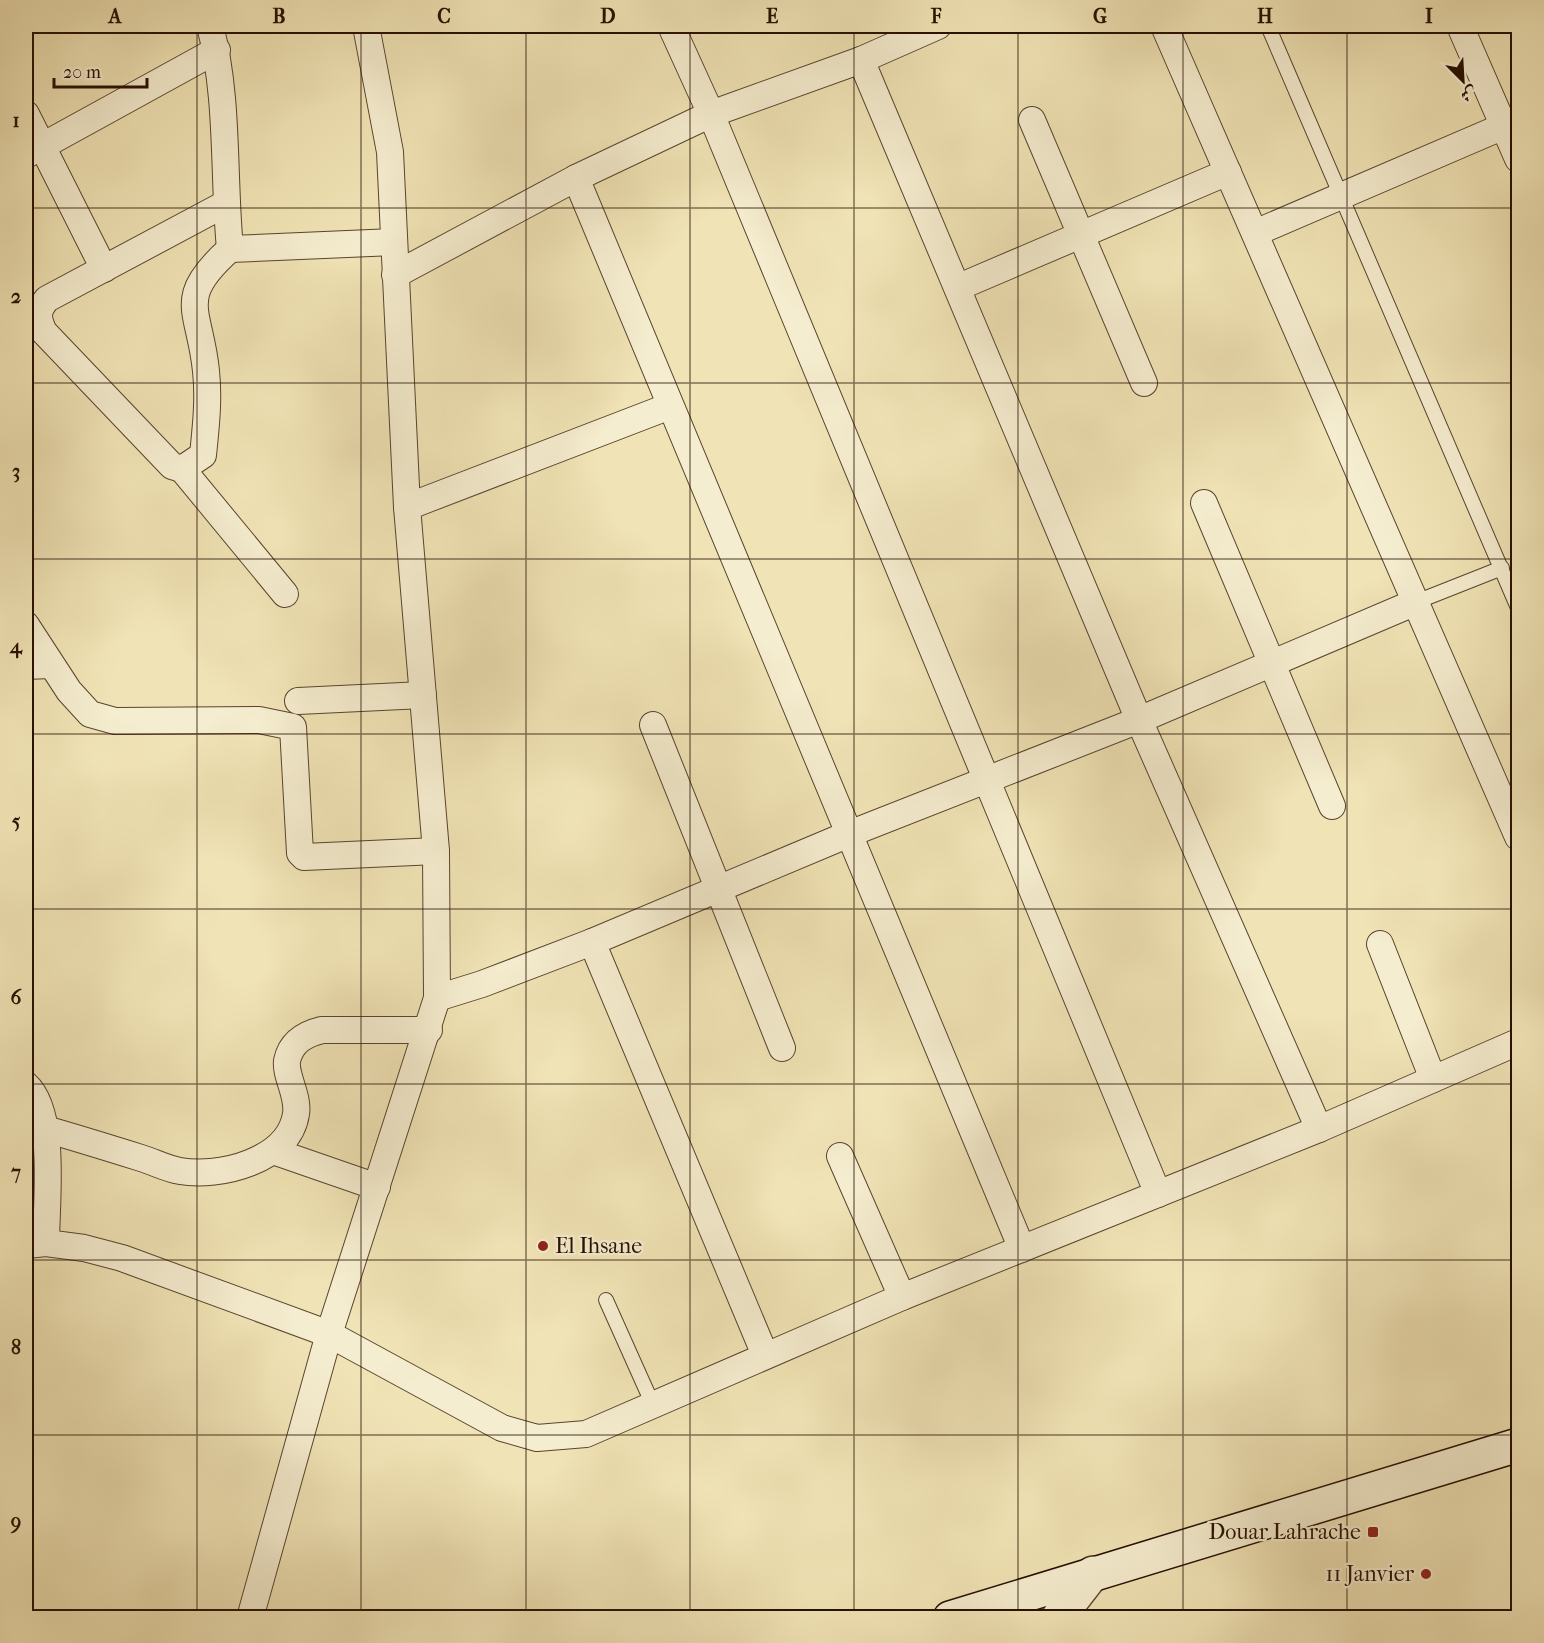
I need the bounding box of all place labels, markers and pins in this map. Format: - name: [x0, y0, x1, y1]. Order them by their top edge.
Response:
- place label: El Ihsane: [555, 1233, 642, 1259]
- marker: El Ihsane: [536, 1239, 550, 1253]
- place label: Douar Lahrache: [1208, 1519, 1361, 1545]
- marker: Douar Lahrache: [1366, 1525, 1380, 1539]
- place label: 11 Janvier: [1326, 1561, 1415, 1587]
- marker: 11 Janvier: [1419, 1567, 1433, 1581]

